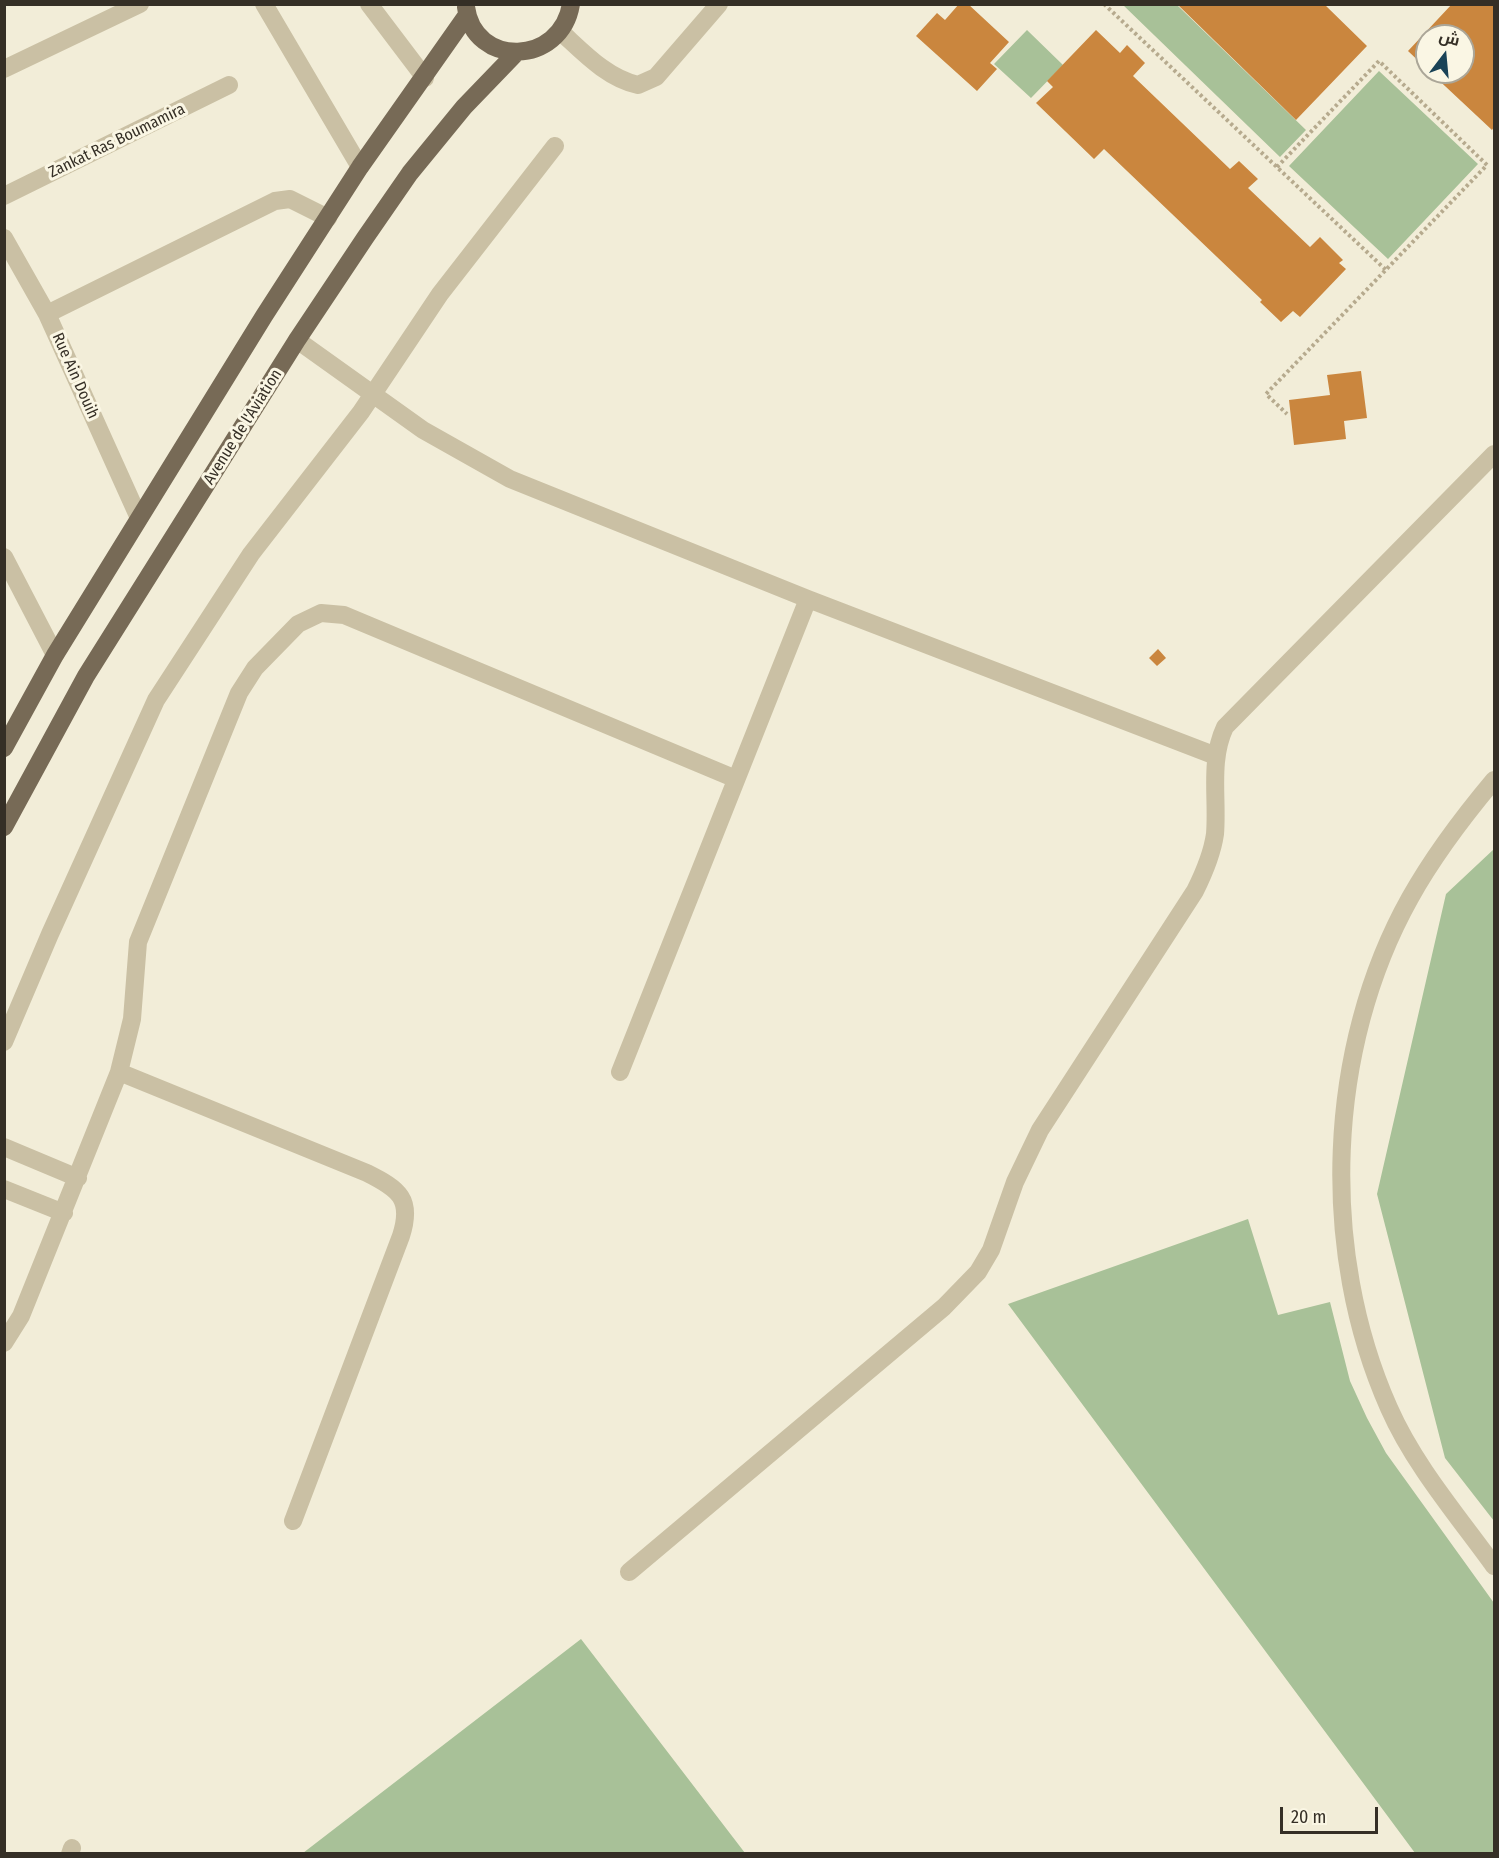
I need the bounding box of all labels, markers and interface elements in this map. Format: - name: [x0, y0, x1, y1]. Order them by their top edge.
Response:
- north arrow: [1415, 24, 1475, 84]
- text: ش: [1437, 26, 1462, 50]
- street label: Zankat Ras Boumamira: [46, 100, 188, 182]
- street label: Rue Ain Douih: [48, 330, 102, 422]
- street label: Avenue de l'Aviation: [200, 366, 286, 488]
- scale bar: [1283, 1795, 1380, 1833]
- text: 20 m: [1291, 1806, 1326, 1828]

